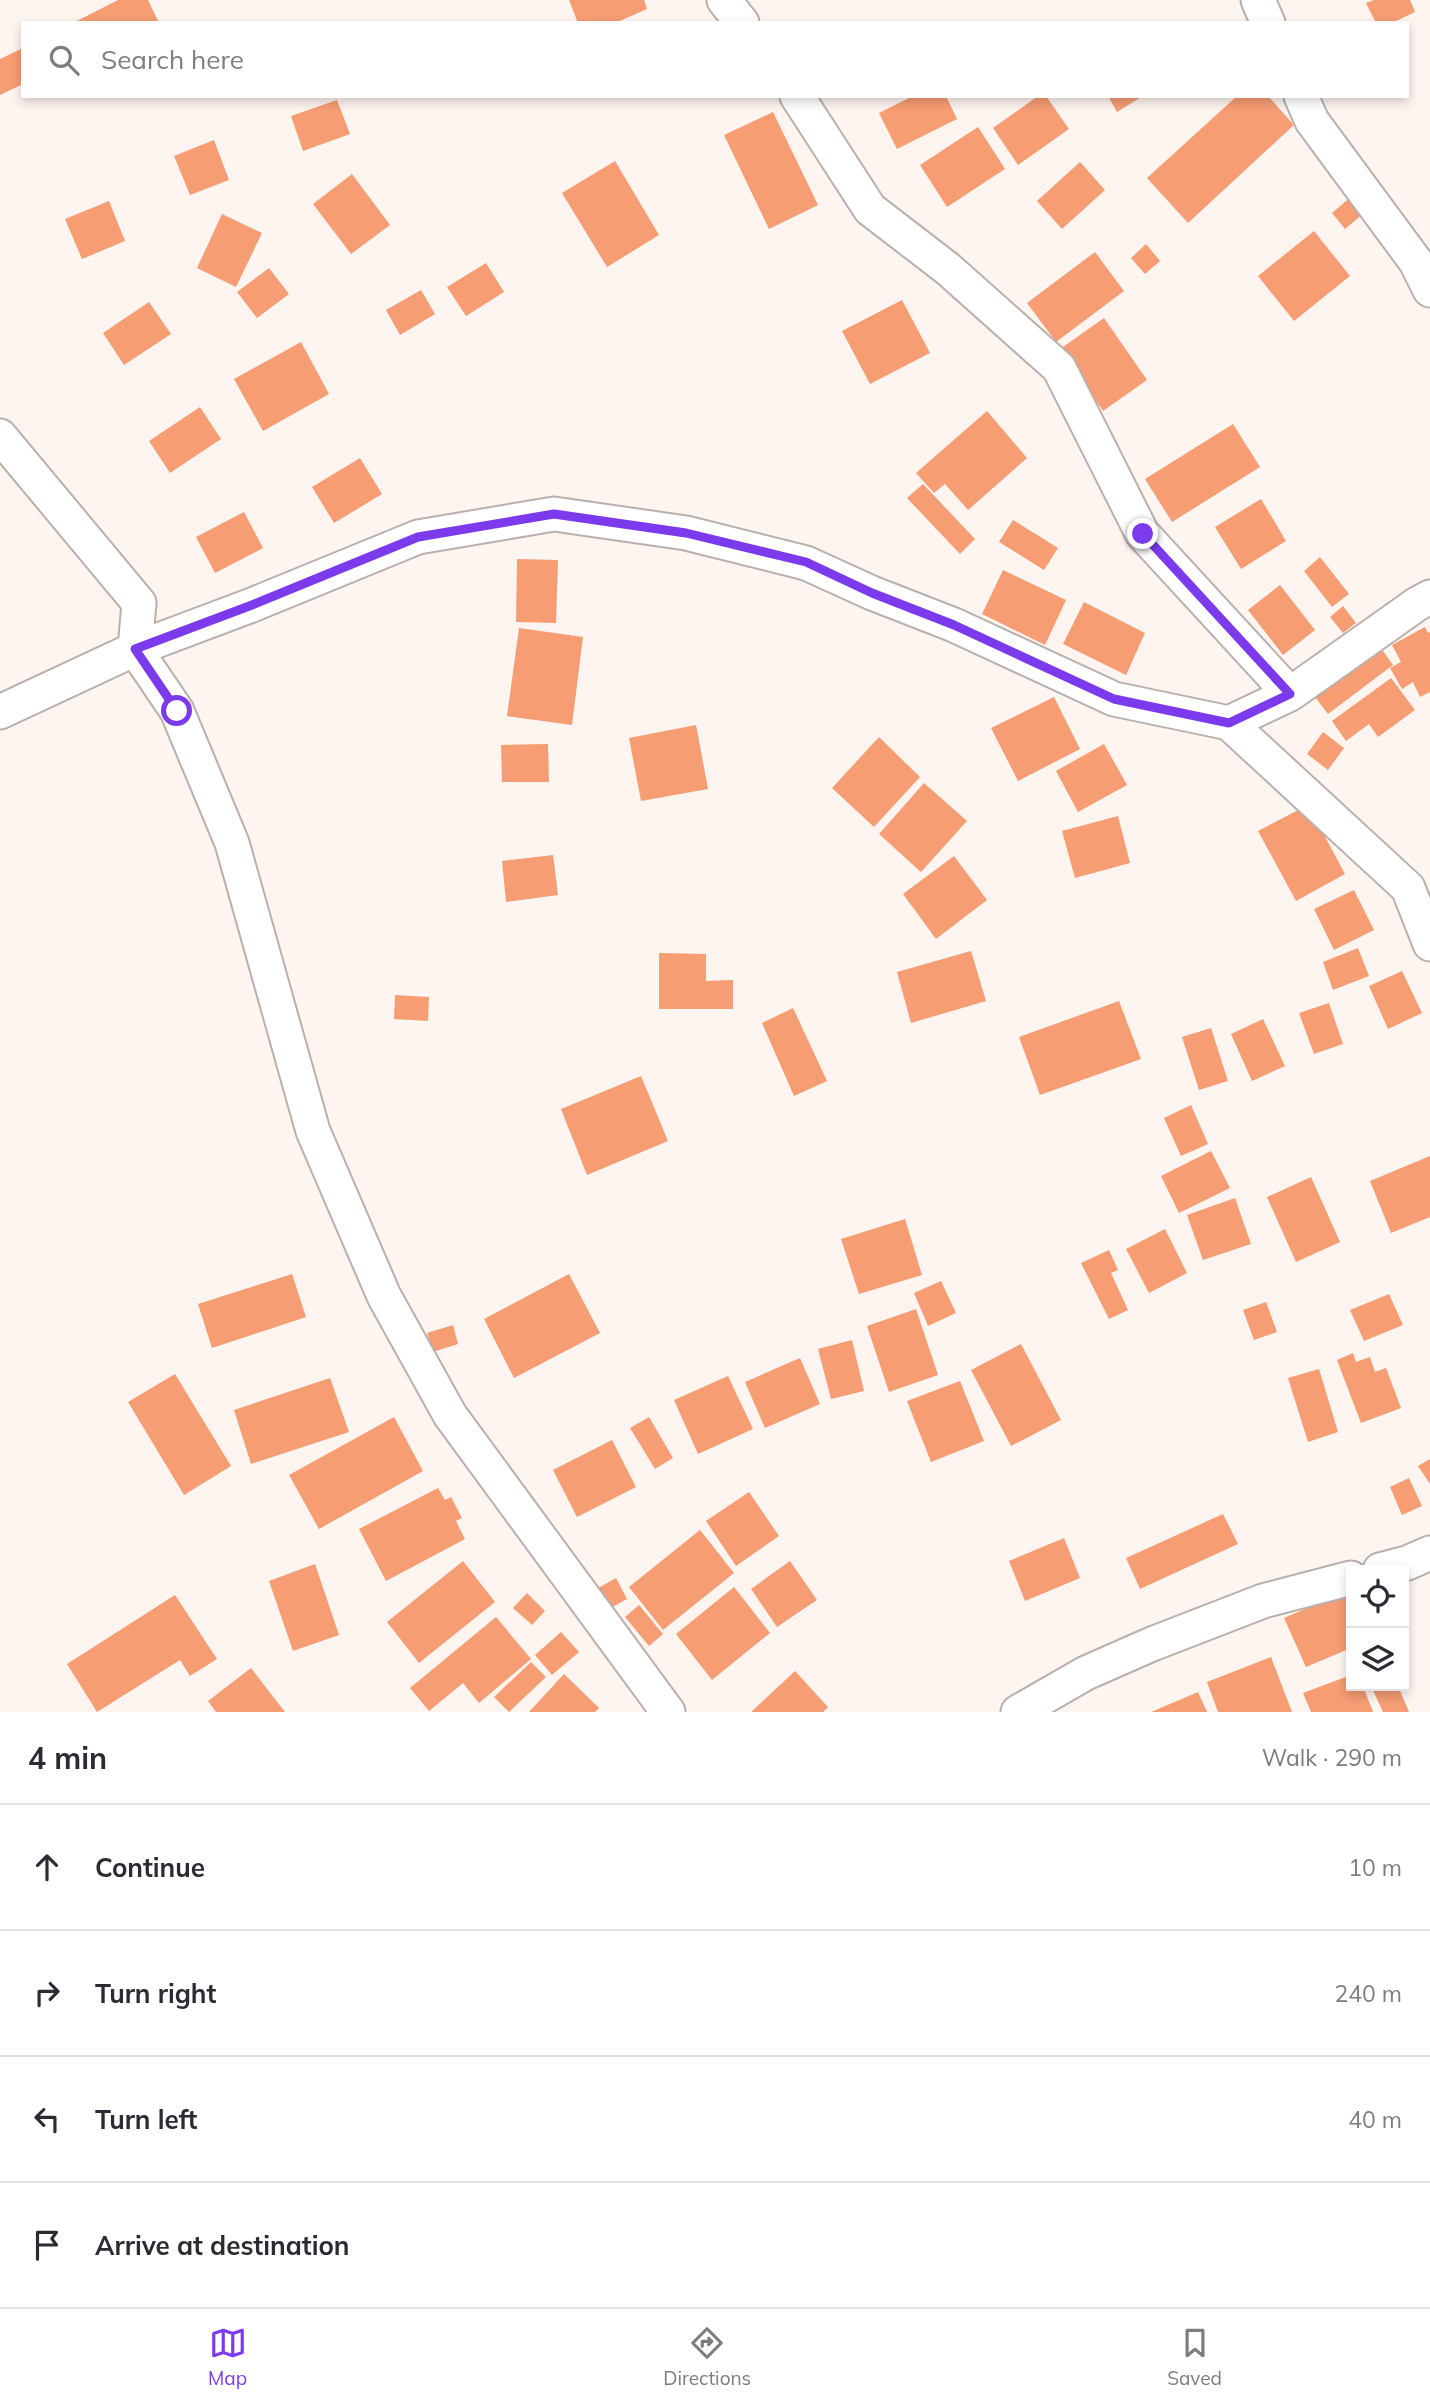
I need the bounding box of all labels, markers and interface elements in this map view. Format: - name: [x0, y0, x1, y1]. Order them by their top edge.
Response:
- search box: [21, 21, 1409, 98]
- icon: search: [45, 41, 83, 79]
- text: Search here: [101, 43, 244, 76]
- route end: [1127, 518, 1158, 549]
- route start: [161, 695, 192, 726]
- map controls: [1346, 1565, 1409, 1691]
- button: locate: [1346, 1565, 1409, 1628]
- button: layers: [1346, 1628, 1409, 1691]
- text: 4 min: [28, 1739, 107, 1777]
- text: Walk · 290 m: [1262, 1743, 1402, 1772]
- icon: ahead: [28, 1848, 66, 1886]
- text: Continue: [95, 1851, 205, 1884]
- text: 10 m: [1348, 1853, 1402, 1882]
- icon: right: [28, 1974, 66, 2012]
- text: Turn right: [95, 1977, 216, 2010]
- text: 240 m: [1334, 1979, 1402, 2008]
- icon: left: [28, 2100, 66, 2138]
- text: Turn left: [95, 2103, 197, 2136]
- text: 40 m: [1348, 2105, 1402, 2134]
- icon: arrive: [28, 2226, 66, 2264]
- text: Arrive at destination: [95, 2229, 350, 2262]
- tab: Map: [208, 2324, 247, 2390]
- tab: Directions: [663, 2324, 751, 2390]
- tab: Saved: [1167, 2324, 1222, 2390]

